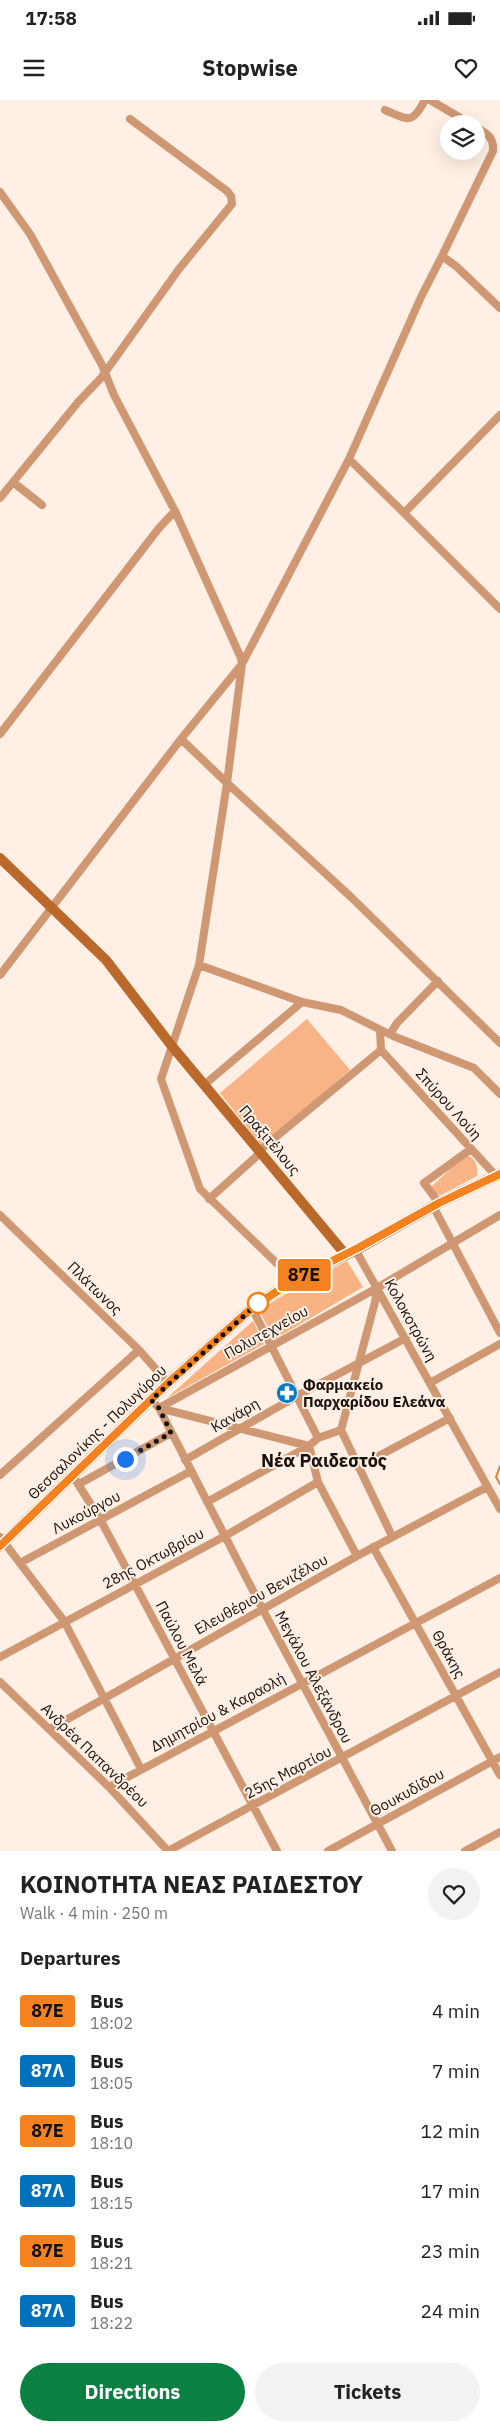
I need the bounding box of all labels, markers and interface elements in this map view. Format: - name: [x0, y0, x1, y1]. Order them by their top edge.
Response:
- text: 17:58: [25, 6, 77, 30]
- text: Stopwise: [202, 53, 298, 82]
- icon: menu: [20, 54, 48, 82]
- icon: heart: [452, 54, 480, 82]
- map controls: [440, 115, 485, 160]
- button: layers: [440, 115, 485, 160]
- street label: Σπύρου Λούη: [412, 1064, 486, 1144]
- street label: Πραξιτέλους: [235, 1101, 305, 1179]
- street label: Πλάτωνος: [64, 1257, 126, 1319]
- line badge: 87Ε: [275, 1259, 333, 1291]
- text: 87Ε: [288, 1263, 320, 1286]
- street label: Κολοκοτρώνη: [380, 1275, 442, 1365]
- unlabelled marker: [247, 1292, 269, 1314]
- street label: Πολυτεχνείου: [220, 1301, 312, 1363]
- street label: Θεσσαλονίκης - Πολυγύρου: [24, 1361, 170, 1503]
- place label: Φαρμακείο Παρχαρίδου Ελεάνα: [303, 1375, 446, 1411]
- pharmacy icon: Φαρμακείο Παρχαρίδου Ελεάνα: [275, 1381, 299, 1405]
- street label: Κανάρη: [207, 1394, 263, 1436]
- your location: [113, 1447, 138, 1472]
- district label: Νέα Ραιδεστός: [261, 1449, 387, 1472]
- street label: Λυκούργου: [48, 1486, 124, 1538]
- street label: 28ης Οκτωβρίου: [99, 1523, 207, 1593]
- street label: Ελευθέριου Βενιζέλου: [191, 1549, 331, 1639]
- street label: Παύλου Μελά: [152, 1597, 212, 1689]
- street label: Μεγάλου Αλεξάνδρου: [271, 1608, 357, 1746]
- street label: Θράκης: [428, 1627, 470, 1681]
- street label: Δημητρίου & Καραολή: [147, 1668, 289, 1756]
- street label: Ανδρέα Παπανδρέου: [37, 1699, 153, 1811]
- street label: 25ης Μαρτίου: [241, 1741, 335, 1803]
- street label: Θουκυδίδου: [366, 1764, 448, 1820]
- text: ΚΟΙΝΟΤΗΤΑ ΝΕΑΣ ΡΑΙΔΕΣΤΟΥ: [20, 1868, 363, 1900]
- button: heart: [428, 1868, 480, 1920]
- text: Walk · 4 min · 250 m: [20, 1903, 168, 1923]
- text: Departures: [20, 1946, 120, 1970]
- text: Bus: [90, 1989, 124, 2013]
- text: 87Ε: [31, 1999, 64, 2022]
- text: 4 min: [432, 1999, 480, 2023]
- text: 18:02: [90, 2013, 133, 2033]
- text: Bus: [90, 2049, 124, 2073]
- text: 87Λ: [31, 2059, 64, 2082]
- text: 7 min: [432, 2059, 480, 2083]
- text: 18:05: [90, 2073, 133, 2093]
- text: Bus: [90, 2109, 124, 2133]
- text: 87Ε: [31, 2119, 64, 2142]
- text: 12 min: [421, 2119, 480, 2143]
- text: 18:10: [90, 2133, 133, 2153]
- text: Bus: [90, 2169, 124, 2193]
- text: 87Λ: [31, 2179, 64, 2202]
- text: 17 min: [421, 2179, 480, 2203]
- text: 18:15: [90, 2193, 133, 2213]
- text: Bus: [90, 2229, 124, 2253]
- text: 87Ε: [31, 2239, 64, 2262]
- text: 23 min: [421, 2239, 480, 2263]
- text: 18:21: [90, 2253, 133, 2273]
- text: Bus: [90, 2289, 124, 2313]
- text: 87Λ: [31, 2299, 64, 2322]
- text: 24 min: [421, 2299, 480, 2323]
- text: 18:22: [90, 2313, 133, 2333]
- button: Directions: [20, 2363, 245, 2421]
- button: Tickets: [255, 2363, 480, 2421]

